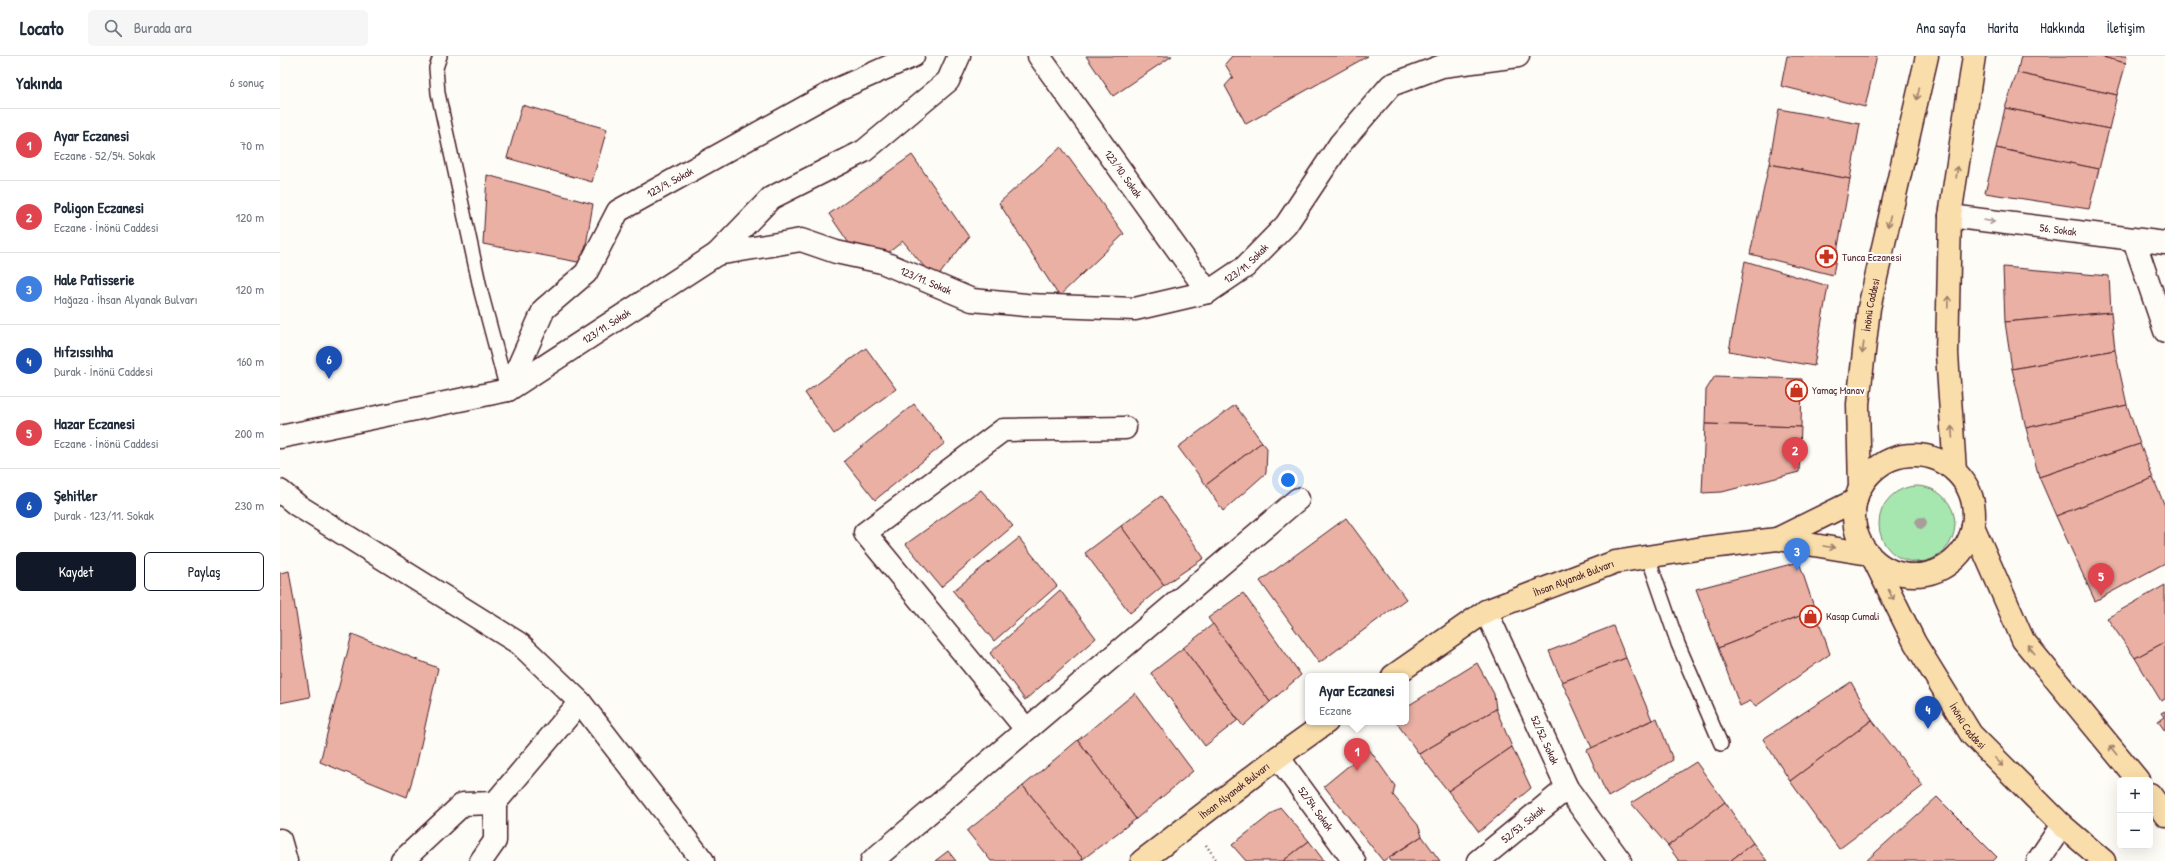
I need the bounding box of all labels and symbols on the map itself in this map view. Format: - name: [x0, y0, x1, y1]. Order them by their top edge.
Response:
- one-way arrow: [1914, 87, 1922, 100]
- street label: 123/10. Sokak: [1102, 147, 1146, 201]
- street label: 123/9. Sokak: [644, 164, 696, 201]
- one-way arrow: [1953, 166, 1961, 179]
- one-way arrow: [1884, 214, 1892, 227]
- one-way arrow: [1982, 217, 1995, 225]
- street label: 56. Sokak: [2039, 220, 2078, 239]
- street label: 123/11. Sokak: [1221, 240, 1271, 286]
- pharmacy icon: Tunca Eczanesi: [1813, 244, 1839, 270]
- place label: Tunca Eczanesi: [1842, 250, 1902, 264]
- street label: 123/11. Sokak: [898, 263, 954, 298]
- street label: İnönü Caddesi: [1859, 277, 1883, 332]
- one-way arrow: [1944, 296, 1952, 309]
- street label: 123/11. Sokak: [580, 305, 633, 347]
- one-way arrow: [1859, 341, 1867, 354]
- pin: 6: [316, 346, 342, 379]
- shop icon: Yamaç Manav: [1783, 377, 1809, 403]
- place label: Yamaç Manav: [1812, 383, 1865, 397]
- one-way arrow: [1949, 426, 1956, 439]
- pin: 2: [1782, 437, 1808, 470]
- your location: [1278, 470, 1298, 490]
- pin: 3: [1784, 538, 1810, 571]
- one-way arrow: [1822, 544, 1835, 552]
- street label: İhsan Alyanak Bulvarı: [1531, 556, 1616, 599]
- pin: 5: [2088, 563, 2114, 596]
- one-way arrow: [1888, 588, 1895, 600]
- shop icon: Kasap Cumali: [1798, 603, 1824, 629]
- place label: Kasap Cumali: [1826, 609, 1879, 623]
- one-way arrow: [2026, 644, 2035, 655]
- pin: 4: [1915, 696, 1941, 729]
- street label: İnönü Caddesi: [1946, 700, 1989, 752]
- street label: 52/52. Sokak: [1528, 714, 1562, 767]
- pin: 1: [1344, 738, 1370, 771]
- one-way arrow: [2109, 744, 2118, 755]
- one-way arrow: [1994, 757, 2004, 767]
- street label: İhsan Alyanak Bulvarı: [1196, 759, 1272, 822]
- street label: 52/54. Sokak: [1295, 784, 1337, 834]
- street label: 52/53. Sokak: [1498, 802, 1548, 846]

